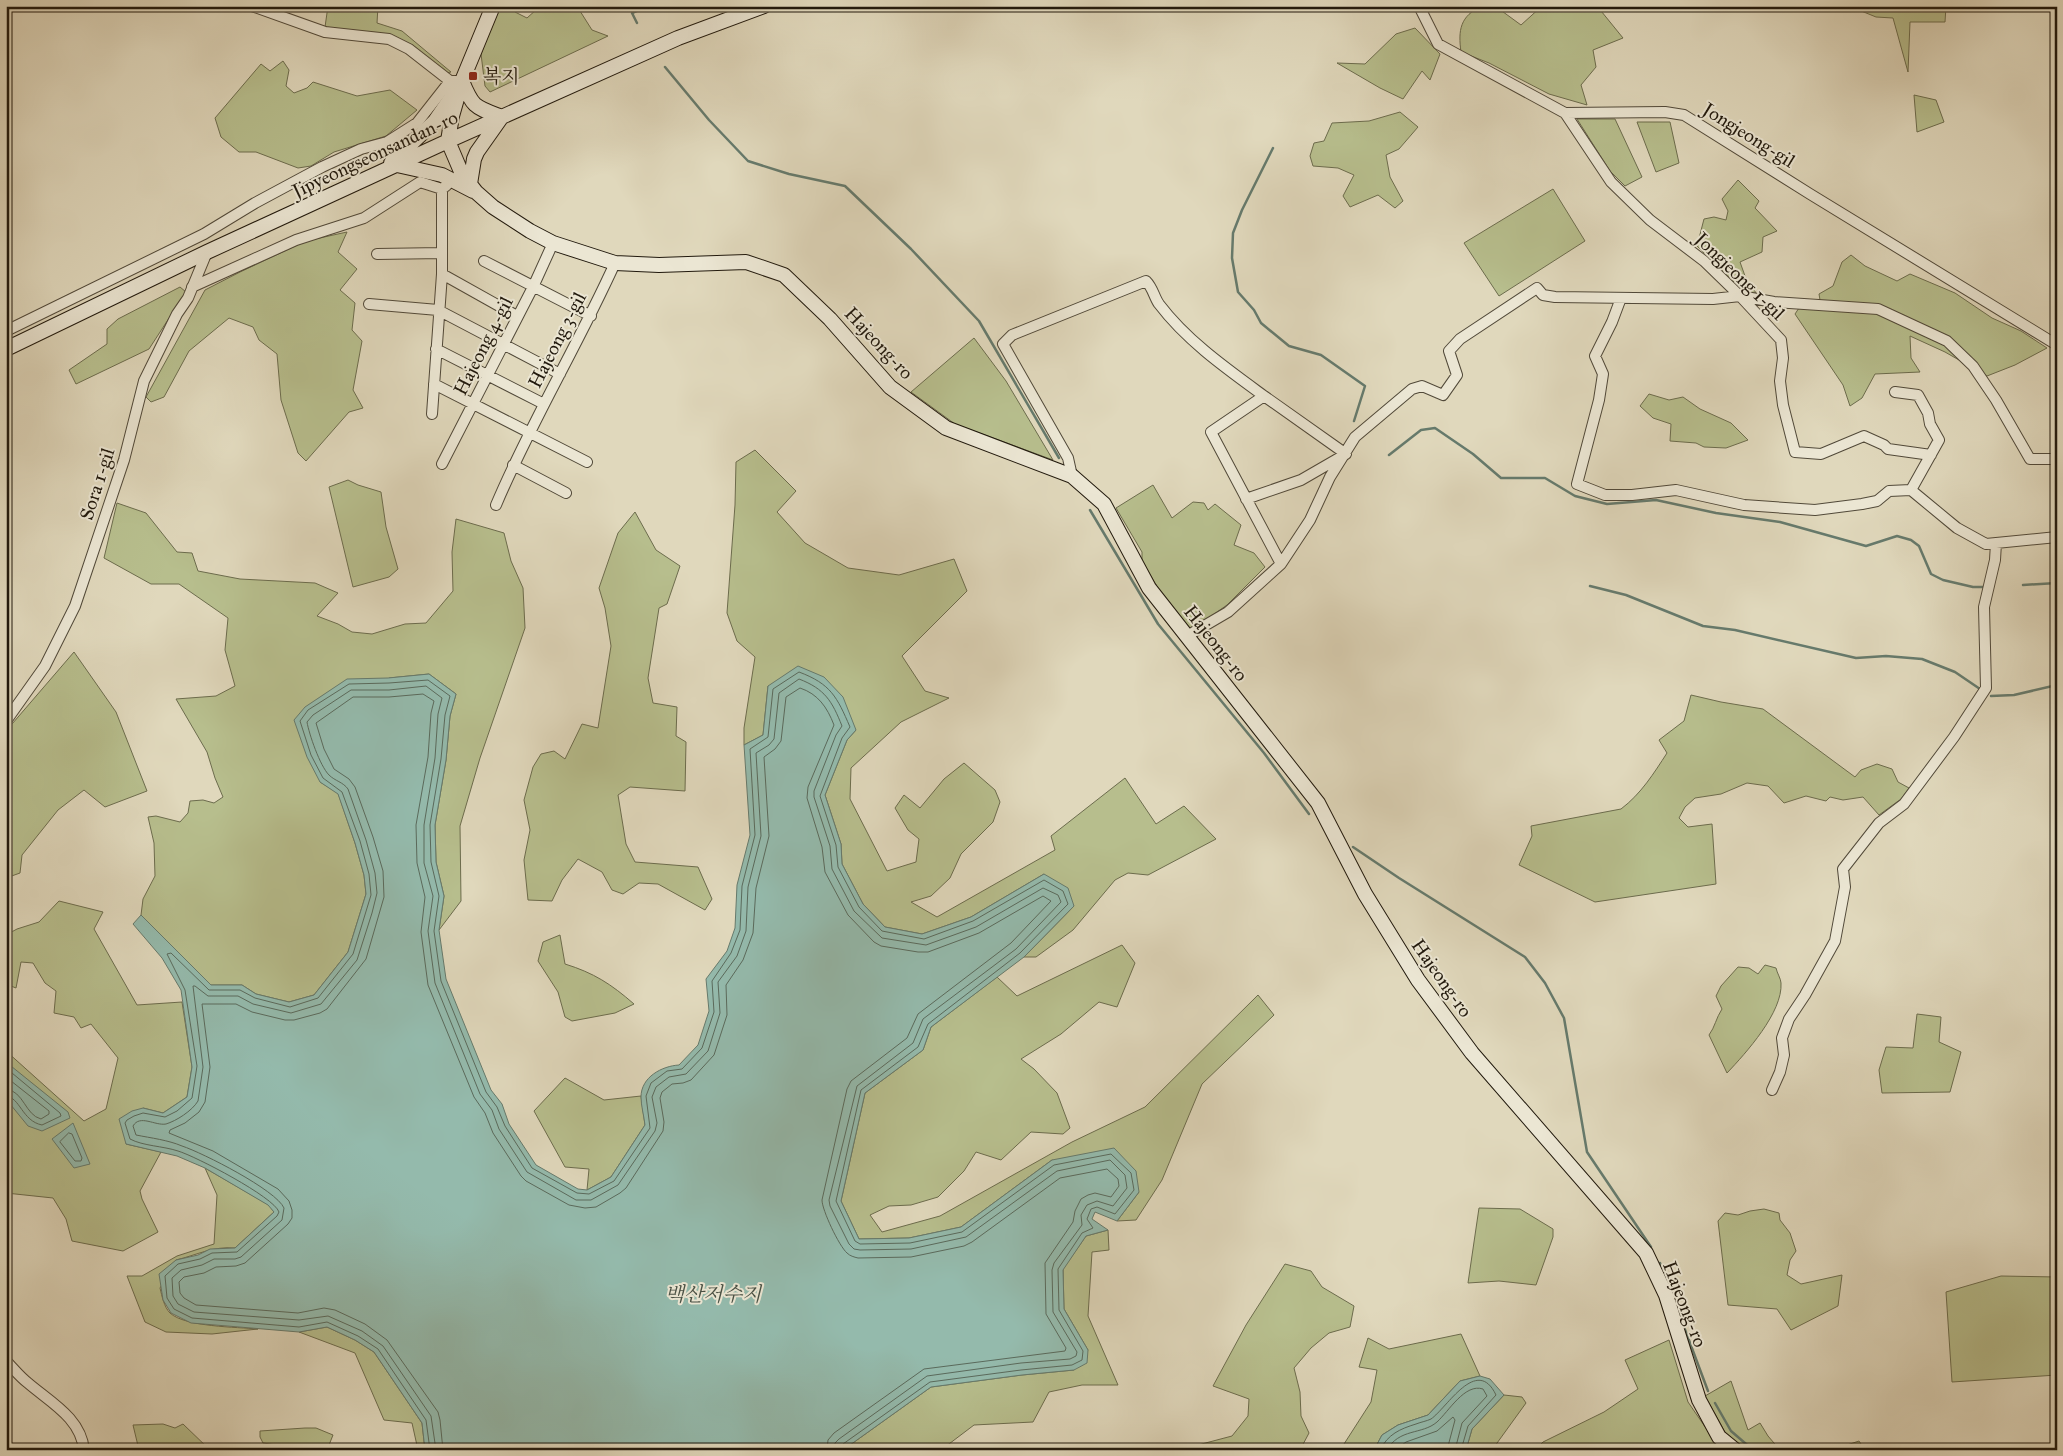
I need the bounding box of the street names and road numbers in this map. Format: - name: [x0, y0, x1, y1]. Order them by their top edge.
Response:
- street label: Jongjeong-gil: [1696, 96, 1800, 174]
- street label: Jipyeongseonsandan-ro: [287, 105, 462, 204]
- street label: Jongjeong 1-gil: [1688, 226, 1790, 326]
- street label: Hajeong 3-gil: [523, 287, 592, 392]
- street label: Hajeong 4-gil: [448, 292, 519, 400]
- street label: Hajeong-ro: [839, 302, 918, 385]
- street label: Sora 1-gil: [75, 444, 121, 523]
- street label: Hajeong-ro: [1178, 600, 1253, 687]
- street label: Hajeong-ro: [1406, 934, 1478, 1022]
- street label: Hajeong-ro: [1657, 1258, 1712, 1351]

